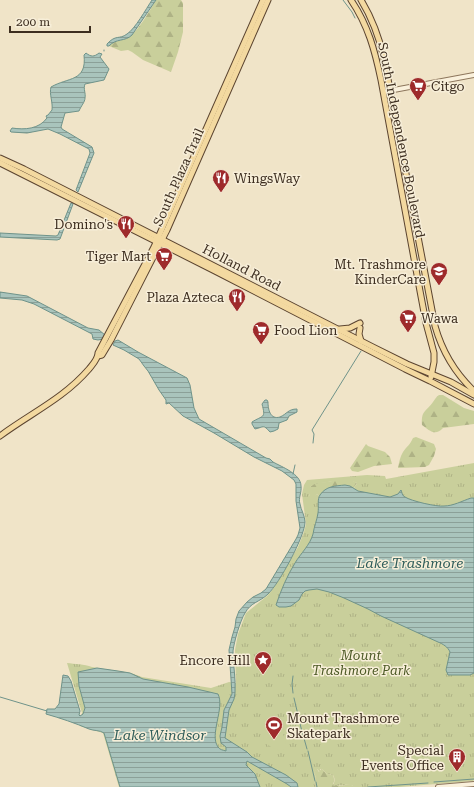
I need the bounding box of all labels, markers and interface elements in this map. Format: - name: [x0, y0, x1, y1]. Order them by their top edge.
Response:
- scale bar: [10, 8, 90, 34]
- text: 200 m: [16, 15, 50, 29]
- street label: South Independence Boulevard: [375, 41, 428, 240]
- supermarket icon: Citgo: [408, 76, 428, 101]
- place label: Citgo: [431, 79, 464, 94]
- street label: South Plaza Trail: [150, 126, 207, 229]
- restaurant icon: WingsWay: [211, 168, 231, 193]
- place label: WingsWay: [234, 171, 301, 186]
- restaurant icon: Domino's: [116, 214, 136, 239]
- place label: Domino's: [54, 217, 113, 232]
- street label: Holland Road: [200, 241, 284, 294]
- supermarket icon: Tiger Mart: [154, 246, 174, 271]
- place label: Tiger Mart: [86, 249, 151, 264]
- place label: Mt. Trashmore KinderCare: [334, 257, 426, 287]
- school or university icon: Mt. Trashmore KinderCare: [429, 261, 449, 286]
- restaurant icon: Plaza Azteca: [227, 287, 247, 312]
- place label: Plaza Azteca: [147, 290, 224, 305]
- supermarket icon: Wawa: [398, 308, 418, 333]
- place label: Wawa: [421, 311, 458, 326]
- supermarket icon: Food Lion: [251, 320, 271, 345]
- place label: Food Lion: [274, 323, 338, 338]
- water label: Lake Trashmore: [356, 555, 463, 571]
- park label: Mount Trashmore Park: [312, 648, 411, 678]
- place icon: Encore Hill: [253, 650, 273, 675]
- place label: Encore Hill: [179, 653, 250, 668]
- place label: Mount Trashmore Skatepark: [287, 711, 399, 741]
- sports icon: Mount Trashmore Skatepark: [264, 715, 284, 740]
- water label: Lake Windsor: [113, 727, 206, 743]
- place label: Special Events Office: [361, 743, 444, 773]
- building icon: Special Events Office: [447, 747, 467, 772]

